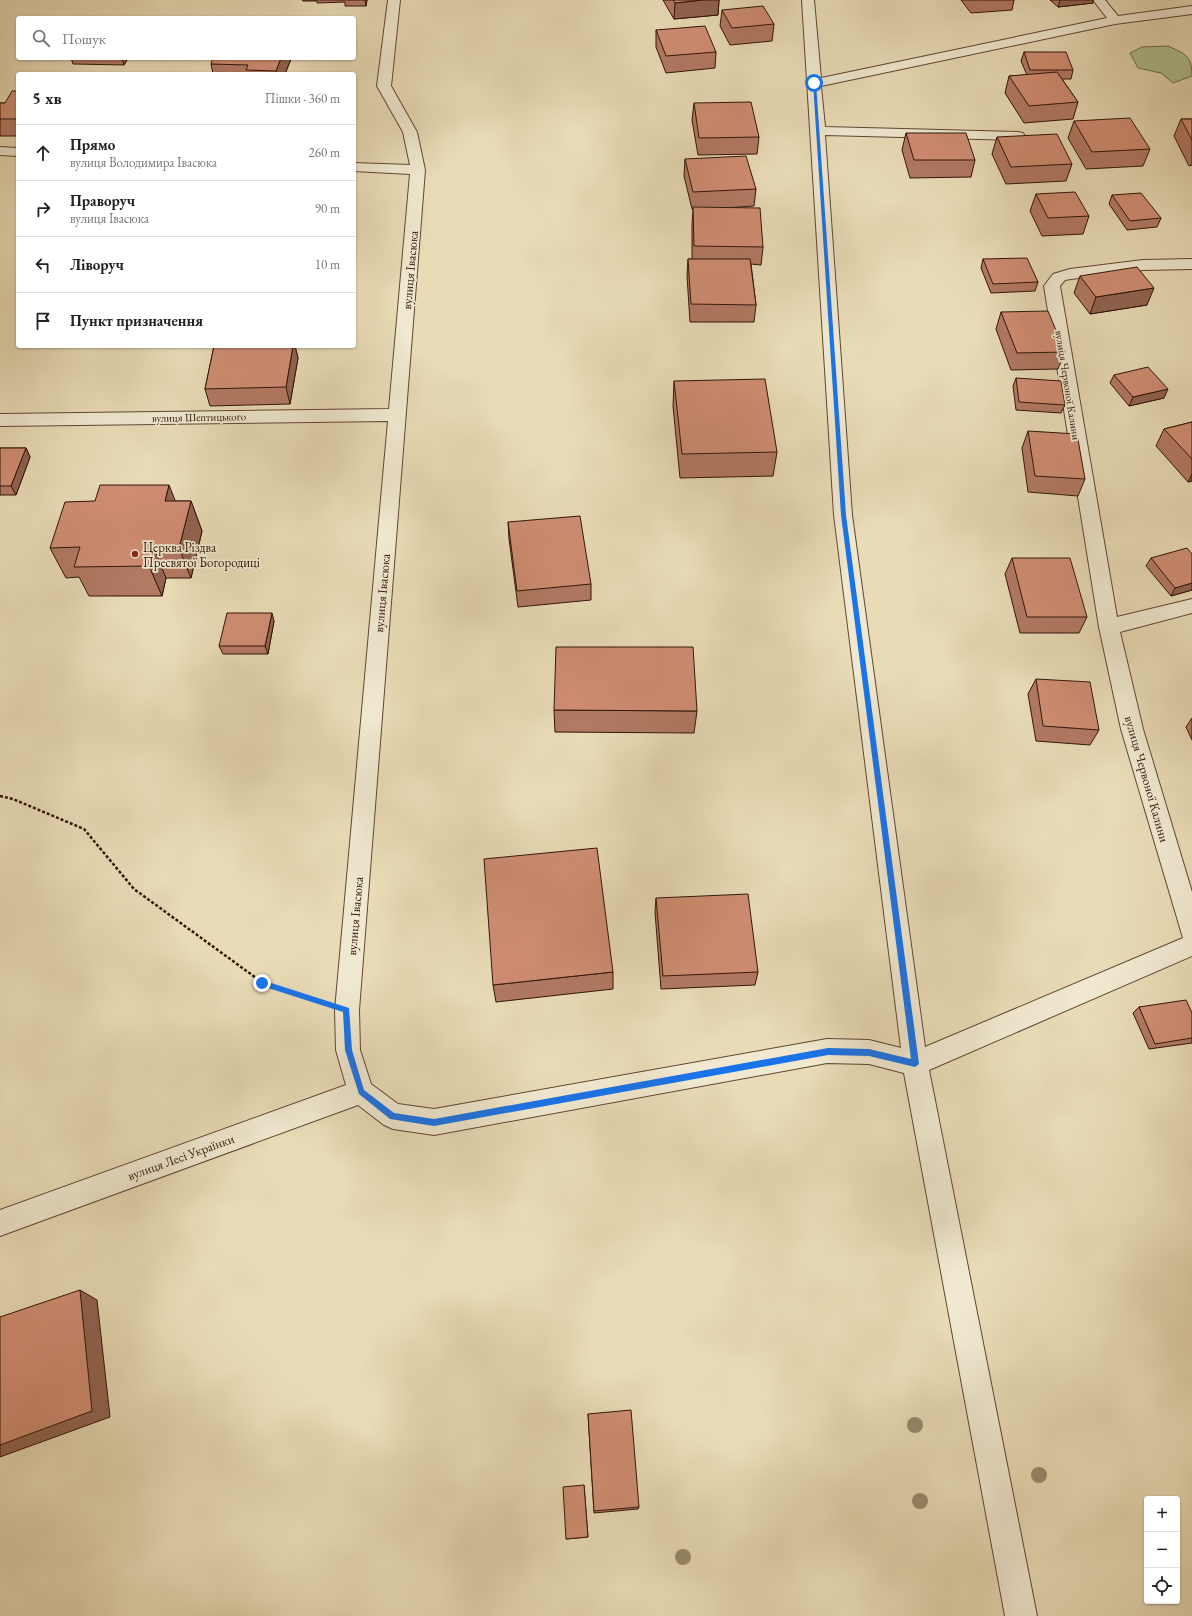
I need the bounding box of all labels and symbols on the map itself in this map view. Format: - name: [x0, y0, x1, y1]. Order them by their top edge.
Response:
- route start: [805, 74, 823, 92]
- street label: вулиця Івасюка: [398, 229, 422, 310]
- street label: вулиця Червоної Калини: [1052, 329, 1084, 441]
- street label: вулиця Шептицького: [152, 409, 247, 425]
- place label: Церква Різдва Пресвятої Богородиці: [143, 539, 260, 571]
- marker: Церква Різдва Пресвятої Богородиці: [130, 549, 140, 559]
- street label: вулиця Івасюка: [370, 552, 394, 633]
- street label: вулиця Червоної Калини: [1121, 714, 1173, 844]
- street label: вулиця Івасюка: [343, 875, 367, 956]
- route end: [253, 974, 271, 992]
- street label: вулиця Лесі Українки: [125, 1130, 237, 1184]

